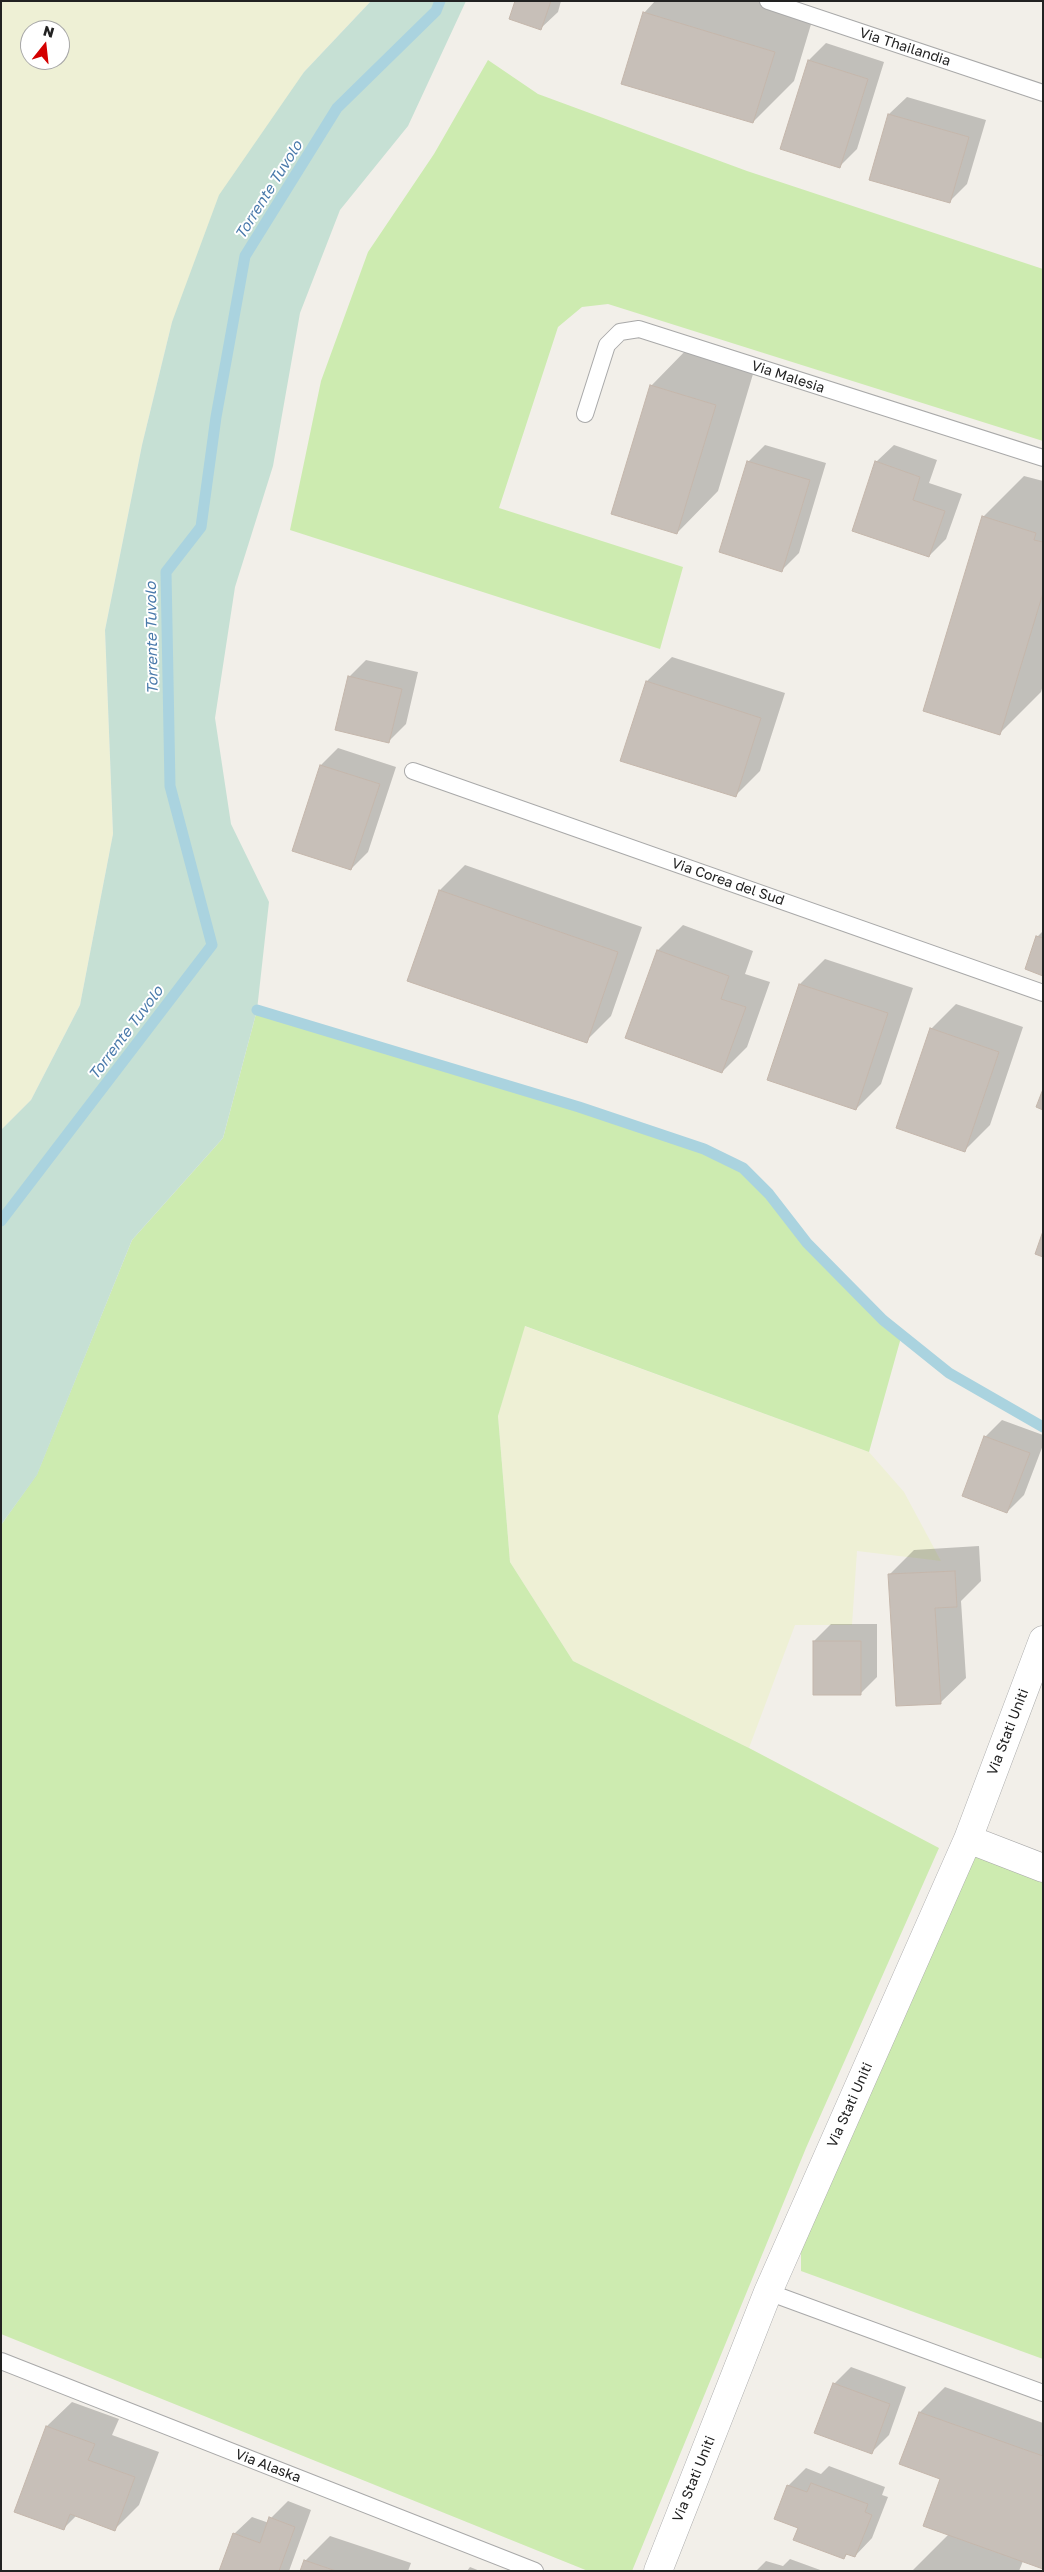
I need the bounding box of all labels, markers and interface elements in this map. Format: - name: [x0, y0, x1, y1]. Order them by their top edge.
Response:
- north arrow: [20, 20, 70, 70]
- text: N: [42, 21, 56, 41]
- street label: Via Thailandia: [857, 24, 953, 70]
- water label: Torrente Tuvolo: [232, 138, 306, 242]
- street label: Via Malesia: [749, 357, 827, 397]
- water label: Torrente Tuvolo: [142, 582, 162, 694]
- street label: Via Corea del Sud: [669, 855, 787, 909]
- water label: Torrente Tuvolo: [85, 983, 167, 1083]
- street label: Via Stati Uniti: [984, 1686, 1032, 1778]
- street label: Via Stati Uniti: [824, 2060, 876, 2150]
- street label: Via Stati Uniti: [669, 2433, 719, 2525]
- street label: Via Alaska: [233, 2446, 303, 2486]

